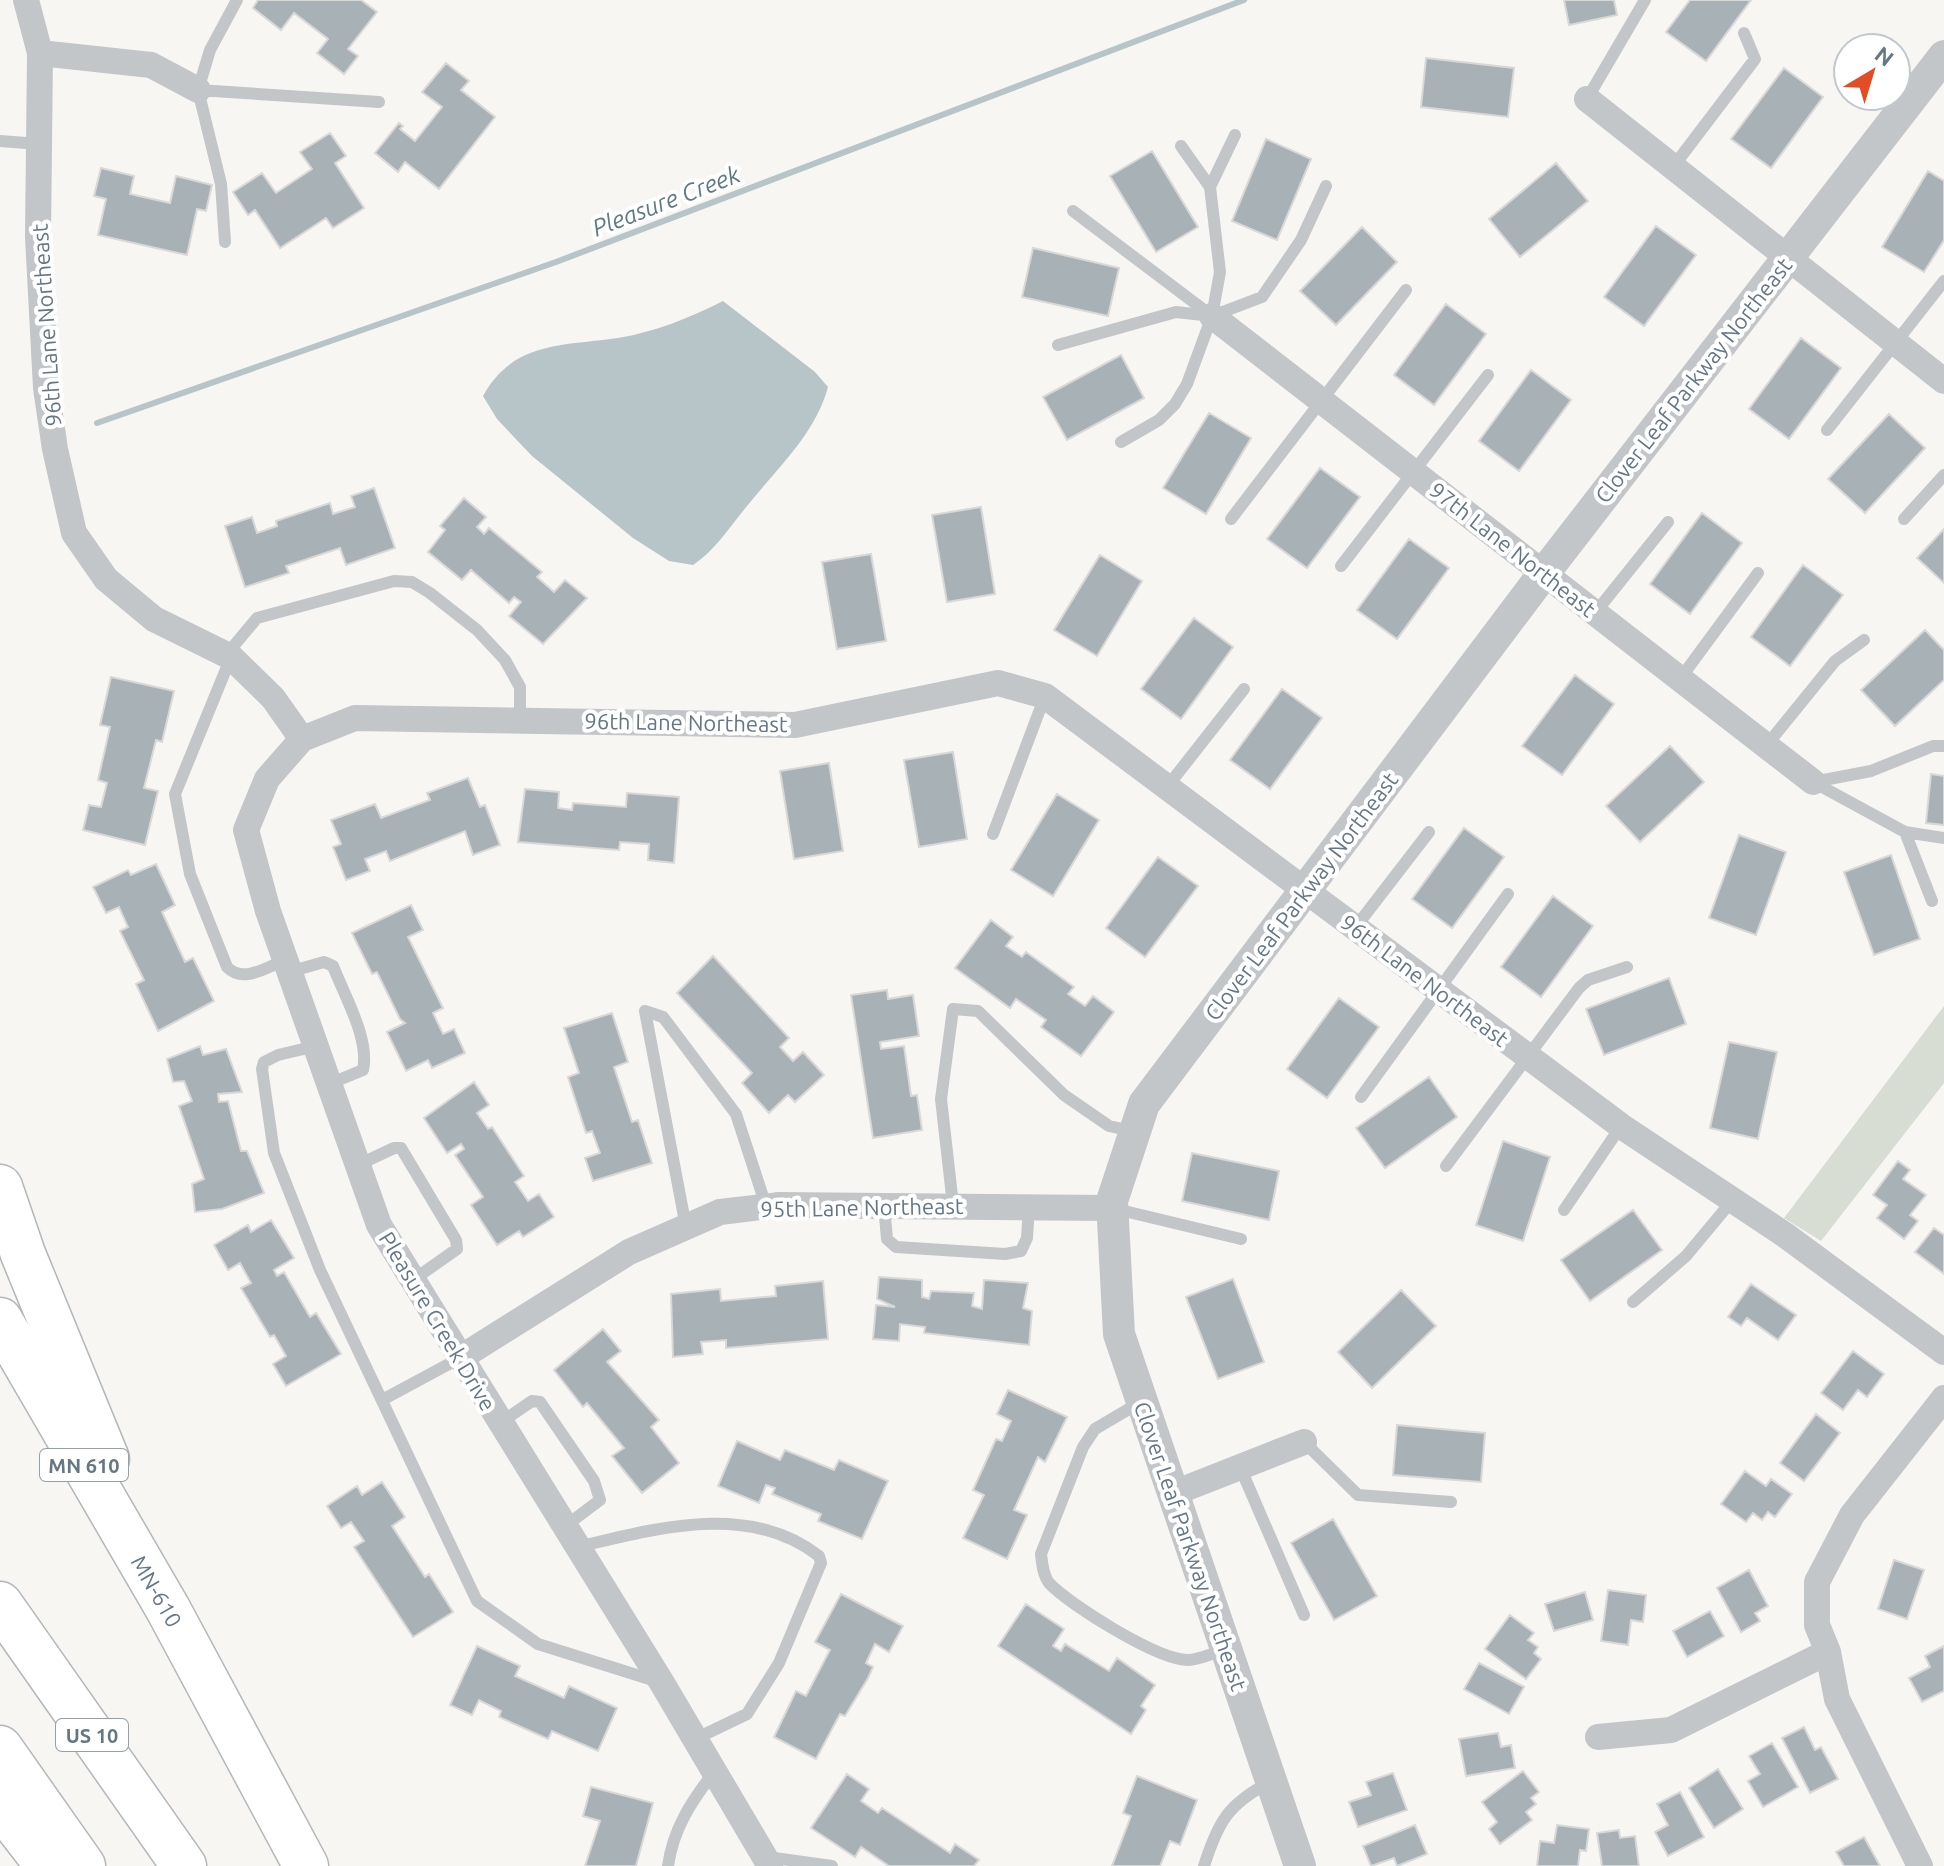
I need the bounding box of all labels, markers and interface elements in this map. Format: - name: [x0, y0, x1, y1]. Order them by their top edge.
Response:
- north arrow: [1832, 32, 1912, 112]
- text: N: [1870, 41, 1899, 71]
- water label: Pleasure Creek: [588, 160, 744, 242]
- street label: 96th Lane Northeast: [26, 222, 66, 427]
- street label: Clover Leaf Parkway Northeast: [1590, 252, 1797, 507]
- street label: 97th Lane Northeast: [1425, 477, 1601, 622]
- street label: 96th Lane Northeast: [584, 708, 788, 736]
- street label: Clover Leaf Parkway Northeast: [1200, 767, 1403, 1025]
- street label: 96th Lane Northeast: [1336, 909, 1514, 1051]
- street label: 95th Lane Northeast: [760, 1193, 964, 1221]
- street label: Pleasure Creek Drive: [375, 1227, 501, 1415]
- street label: Clover Leaf Parkway Northeast: [1130, 1398, 1252, 1694]
- road number: MN 610: [40, 1449, 128, 1481]
- street label: MN-610: [127, 1551, 187, 1631]
- road number: US 10: [56, 1719, 128, 1751]

